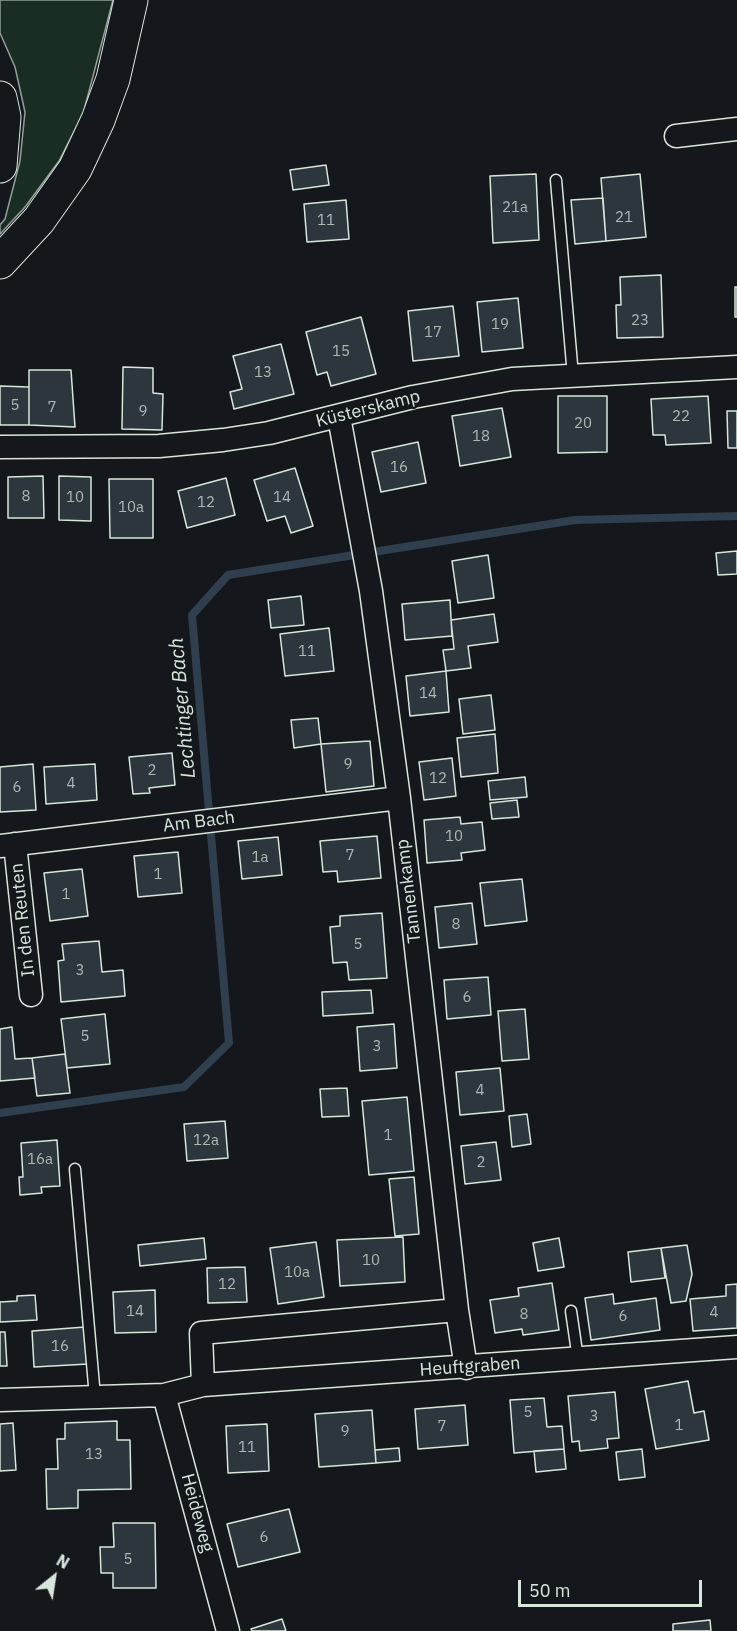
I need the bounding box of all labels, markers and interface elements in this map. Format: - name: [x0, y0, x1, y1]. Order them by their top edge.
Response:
- house number: 21a: [502, 199, 528, 217]
- house number: 21: [615, 209, 633, 227]
- house number: 11: [317, 212, 335, 230]
- house number: 23: [631, 312, 649, 330]
- house number: 19: [491, 316, 509, 334]
- house number: 17: [424, 324, 442, 342]
- house number: 15: [332, 343, 350, 361]
- house number: 13: [254, 364, 272, 382]
- street label: Küsterskamp: [314, 386, 422, 432]
- house number: 5: [11, 397, 19, 415]
- house number: 7: [48, 399, 56, 417]
- house number: 9: [139, 403, 147, 421]
- house number: 22: [672, 408, 690, 426]
- house number: 20: [574, 415, 592, 433]
- house number: 18: [472, 428, 490, 446]
- house number: 16: [390, 459, 408, 477]
- house number: 8: [22, 488, 30, 506]
- house number: 10: [66, 489, 84, 507]
- house number: 14: [273, 489, 291, 507]
- house number: 12: [197, 494, 215, 512]
- house number: 10a: [118, 499, 144, 517]
- water label: Lechtinger Bach: [165, 637, 201, 779]
- house number: 11: [298, 643, 316, 661]
- house number: 14: [419, 685, 437, 703]
- house number: 9: [344, 756, 352, 774]
- house number: 2: [148, 762, 156, 780]
- house number: 12: [429, 770, 447, 788]
- house number: 4: [67, 775, 75, 793]
- house number: 6: [13, 779, 21, 797]
- street label: Am Bach: [162, 807, 236, 837]
- house number: 10: [445, 828, 463, 846]
- street label: Tannenkamp: [392, 838, 426, 944]
- house number: 7: [346, 847, 354, 865]
- house number: 1a: [251, 849, 269, 867]
- street label: In den Reuten: [6, 862, 40, 978]
- house number: 1: [154, 866, 162, 884]
- house number: 1: [62, 886, 70, 904]
- house number: 8: [452, 916, 460, 934]
- house number: 5: [354, 936, 362, 954]
- house number: 3: [76, 962, 84, 980]
- house number: 6: [463, 989, 471, 1007]
- house number: 5: [81, 1028, 89, 1046]
- house number: 3: [373, 1038, 381, 1056]
- house number: 4: [476, 1082, 484, 1100]
- house number: 1: [384, 1127, 392, 1145]
- house number: 12a: [193, 1132, 219, 1150]
- house number: 16a: [27, 1151, 53, 1169]
- house number: 2: [477, 1154, 485, 1172]
- house number: 10: [362, 1252, 380, 1270]
- house number: 10a: [284, 1264, 310, 1282]
- house number: 12: [218, 1276, 236, 1294]
- house number: 14: [126, 1303, 144, 1321]
- house number: 4: [710, 1304, 718, 1322]
- house number: 8: [520, 1306, 528, 1324]
- house number: 6: [619, 1308, 627, 1326]
- house number: 16: [51, 1338, 69, 1356]
- street label: Heuftgraben: [419, 1353, 521, 1381]
- house number: 5: [524, 1404, 532, 1422]
- house number: 3: [590, 1408, 598, 1426]
- house number: 1: [675, 1417, 683, 1435]
- house number: 7: [438, 1418, 446, 1436]
- house number: 9: [341, 1423, 349, 1441]
- house number: 11: [238, 1439, 256, 1457]
- house number: 13: [85, 1446, 103, 1464]
- street label: Heideweg: [176, 1471, 218, 1555]
- house number: 6: [260, 1529, 268, 1547]
- north arrow: [24, 1547, 84, 1607]
- text: N: [53, 1550, 73, 1573]
- house number: 5: [124, 1551, 132, 1569]
- scale bar: [521, 1568, 706, 1606]
- text: 50 m: [529, 1579, 571, 1602]

